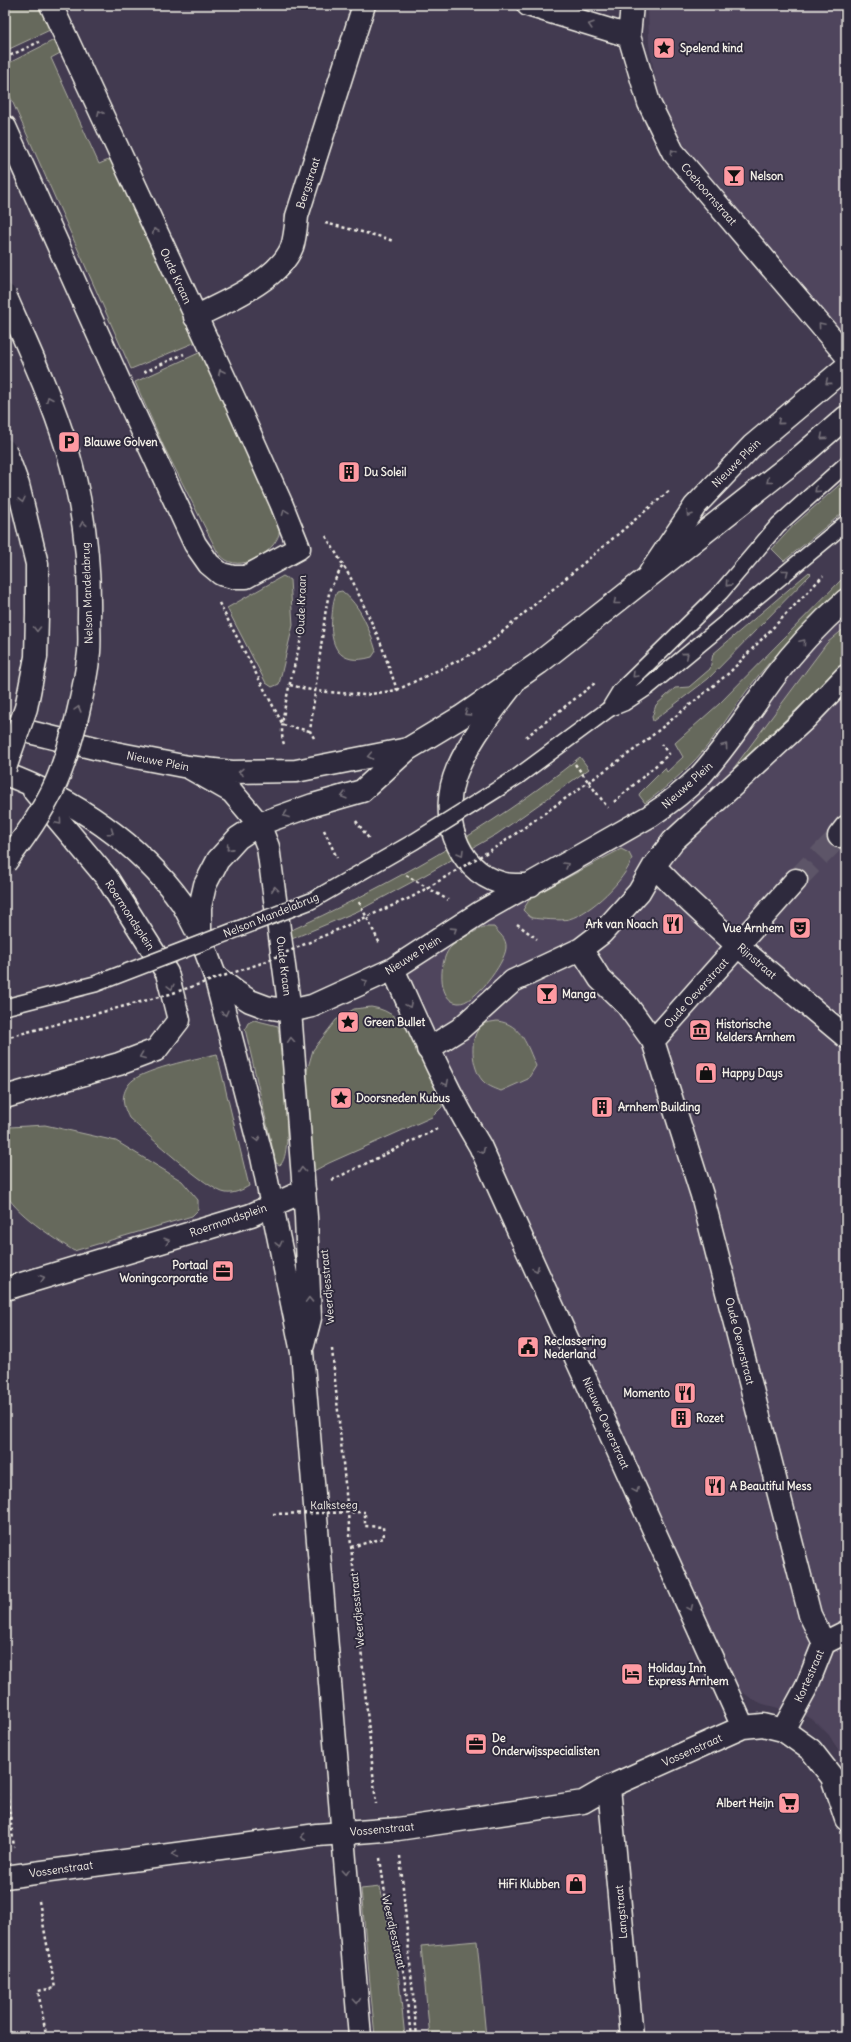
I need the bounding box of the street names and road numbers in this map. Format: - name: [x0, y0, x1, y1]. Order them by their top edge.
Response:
- street label: Bergstraat: [293, 155, 323, 210]
- street label: Coehoornstraat: [678, 160, 740, 228]
- street label: Oude Kraan: [157, 246, 195, 306]
- street label: Nieuwe Plein: [709, 436, 763, 490]
- street label: Nelson Mandelabrug: [78, 542, 96, 644]
- street label: Oude Kraan: [293, 575, 309, 635]
- street label: Nieuwe Plein: [126, 748, 190, 774]
- street label: Nieuwe Plein: [659, 759, 715, 811]
- street label: Roermondsplein: [102, 877, 158, 953]
- street label: Nelson Mandelabrug: [221, 889, 321, 941]
- street label: Nieuwe Plein: [382, 932, 444, 978]
- street label: Oude Kraan: [273, 935, 295, 997]
- street label: Rijnstraat: [734, 940, 780, 982]
- street label: Oude Oeverstraat: [661, 955, 731, 1031]
- street label: Roermondsplein: [188, 1200, 268, 1240]
- street label: Weerdjesstraat: [317, 1249, 337, 1325]
- street label: Oude Oeverstraat: [722, 1296, 758, 1386]
- street label: Nieuwe Oeverstraat: [579, 1375, 633, 1471]
- street label: Kalksteeg: [310, 1498, 358, 1512]
- street label: Weerdjesstraat: [347, 1572, 367, 1648]
- street label: Kortestraat: [791, 1647, 827, 1705]
- street label: Vossenstraat: [660, 1730, 724, 1769]
- street label: Vossenstraat: [349, 1819, 415, 1839]
- street label: Vossenstraat: [28, 1858, 94, 1880]
- street label: Langstraat: [612, 1884, 630, 1940]
- street label: Weerdjesstraat: [379, 1894, 409, 1970]

